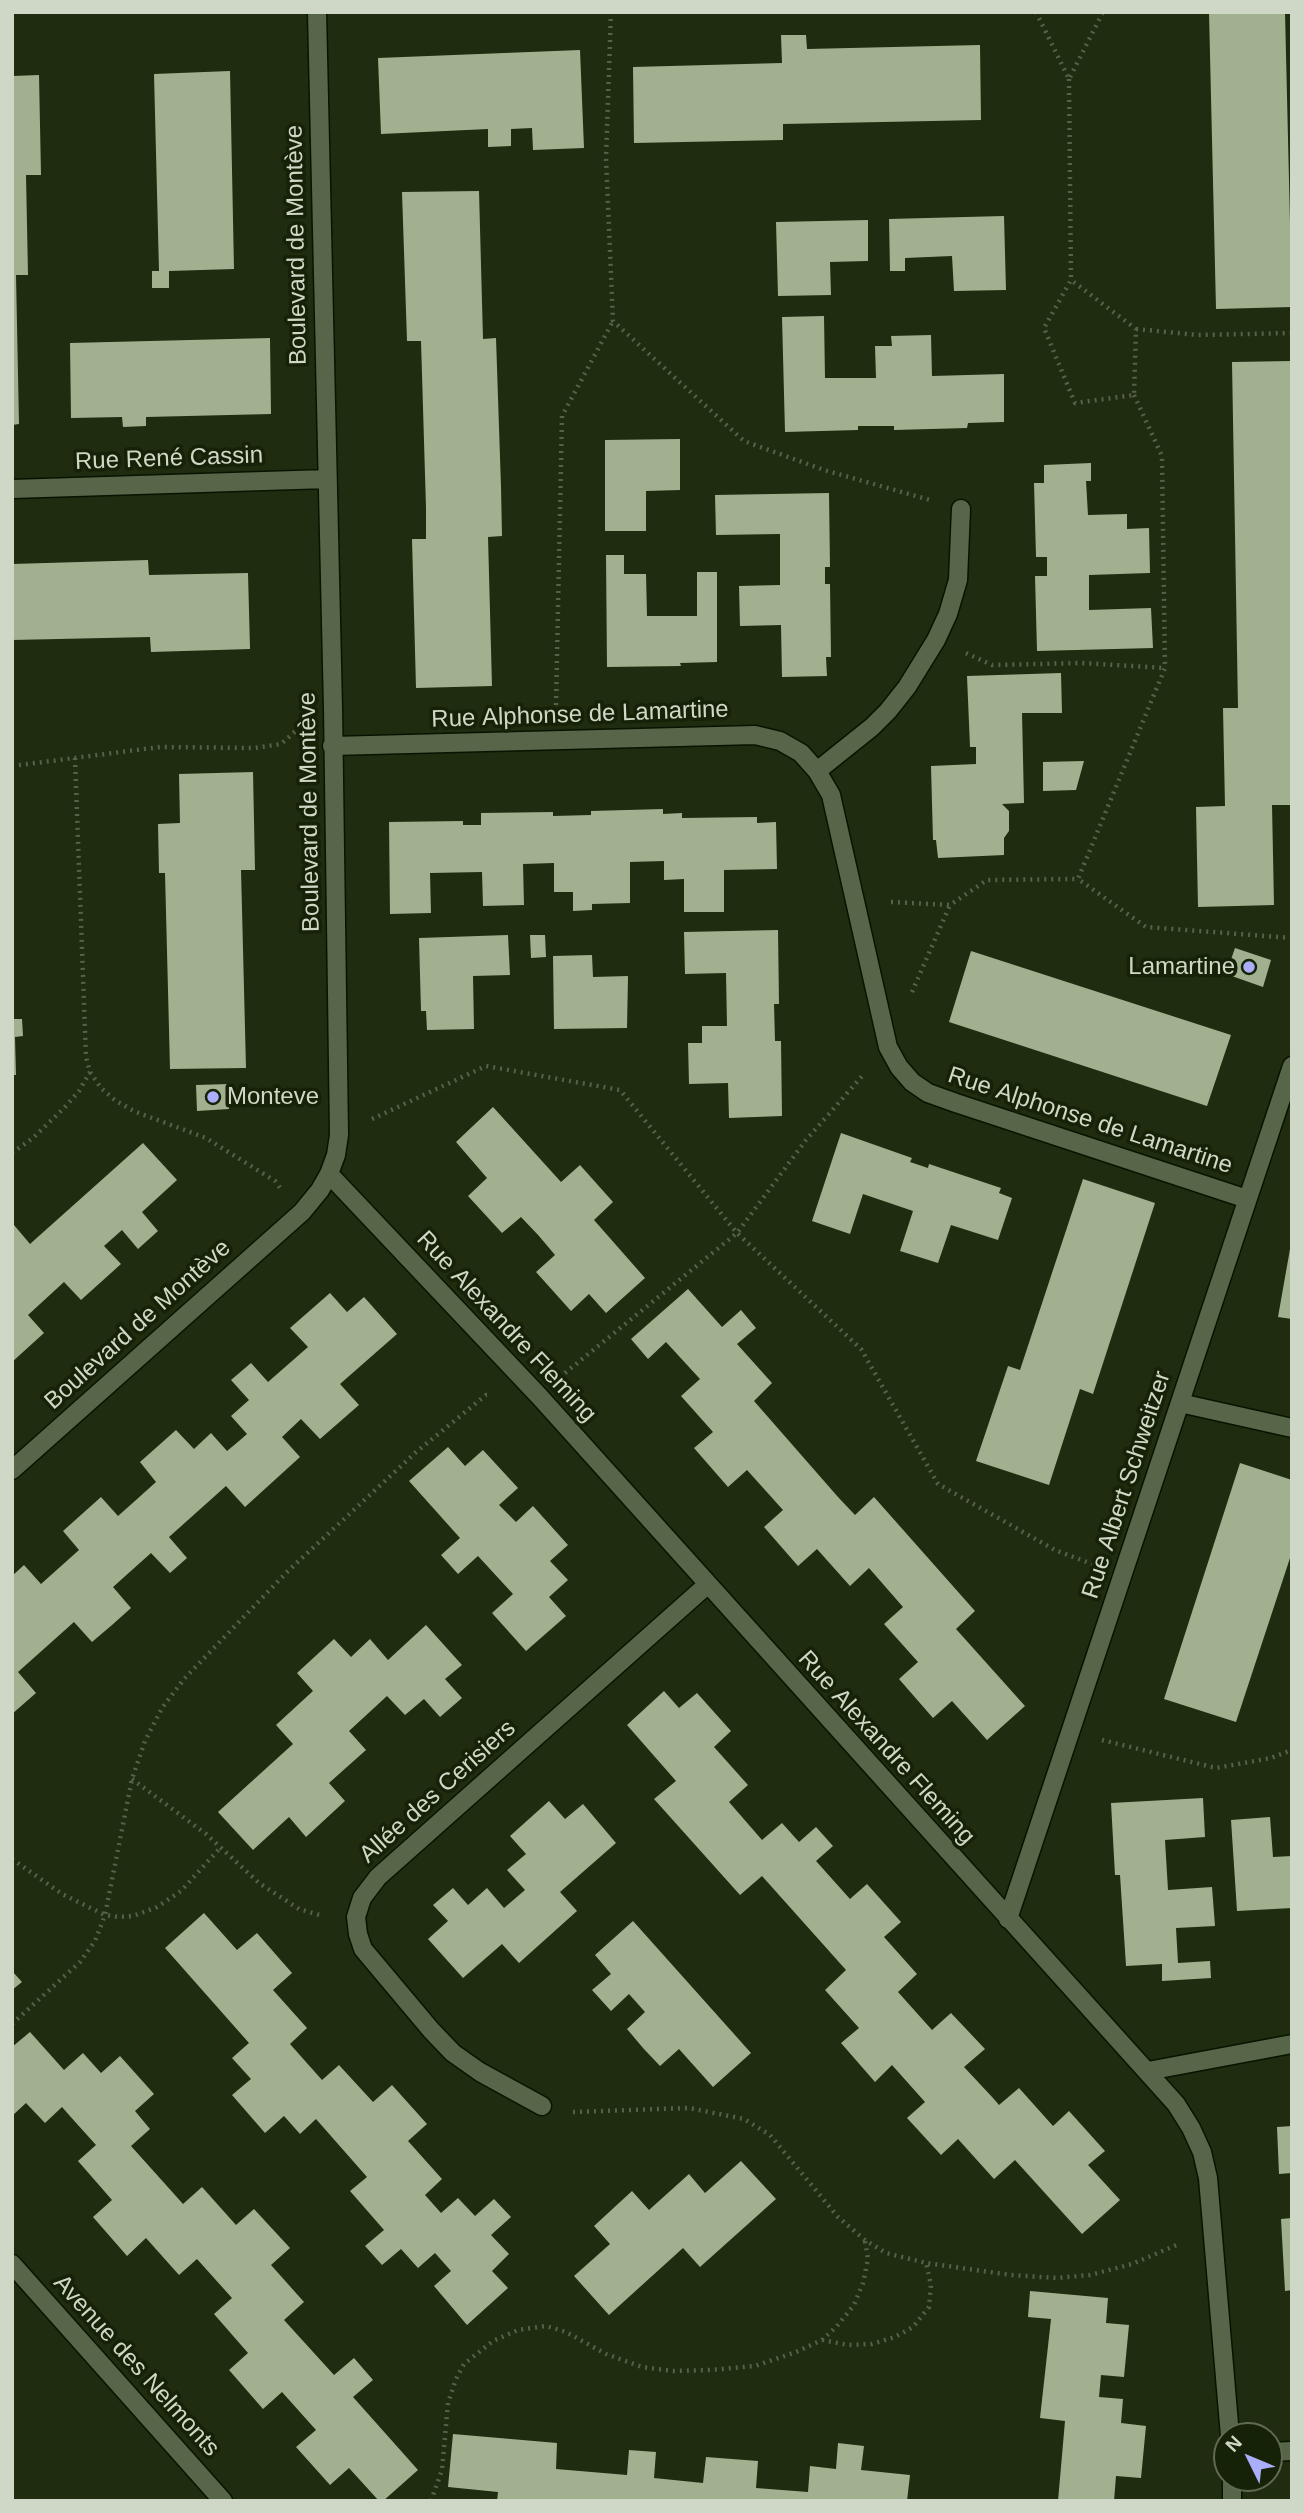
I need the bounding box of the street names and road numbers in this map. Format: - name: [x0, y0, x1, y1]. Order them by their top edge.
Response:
- street label: Boulevard de Montève: [281, 125, 313, 365]
- street label: Rue René Cassin: [75, 441, 263, 477]
- street label: Boulevard de Montève: [294, 692, 326, 932]
- street label: Rue Alphonse de Lamartine: [431, 695, 729, 735]
- street label: Rue Alphonse de Lamartine: [944, 1061, 1236, 1181]
- street label: Rue Alexandre Fleming: [410, 1225, 602, 1429]
- street label: Boulevard de Montève: [39, 1234, 237, 1416]
- street label: Rue Albert Schweitzer: [1077, 1368, 1177, 1602]
- street label: Rue Alexandre Fleming: [791, 1645, 981, 1851]
- street label: Allée des Cerisiers: [354, 1714, 522, 1870]
- street label: Avenue des Nelmonts: [47, 2269, 225, 2463]

